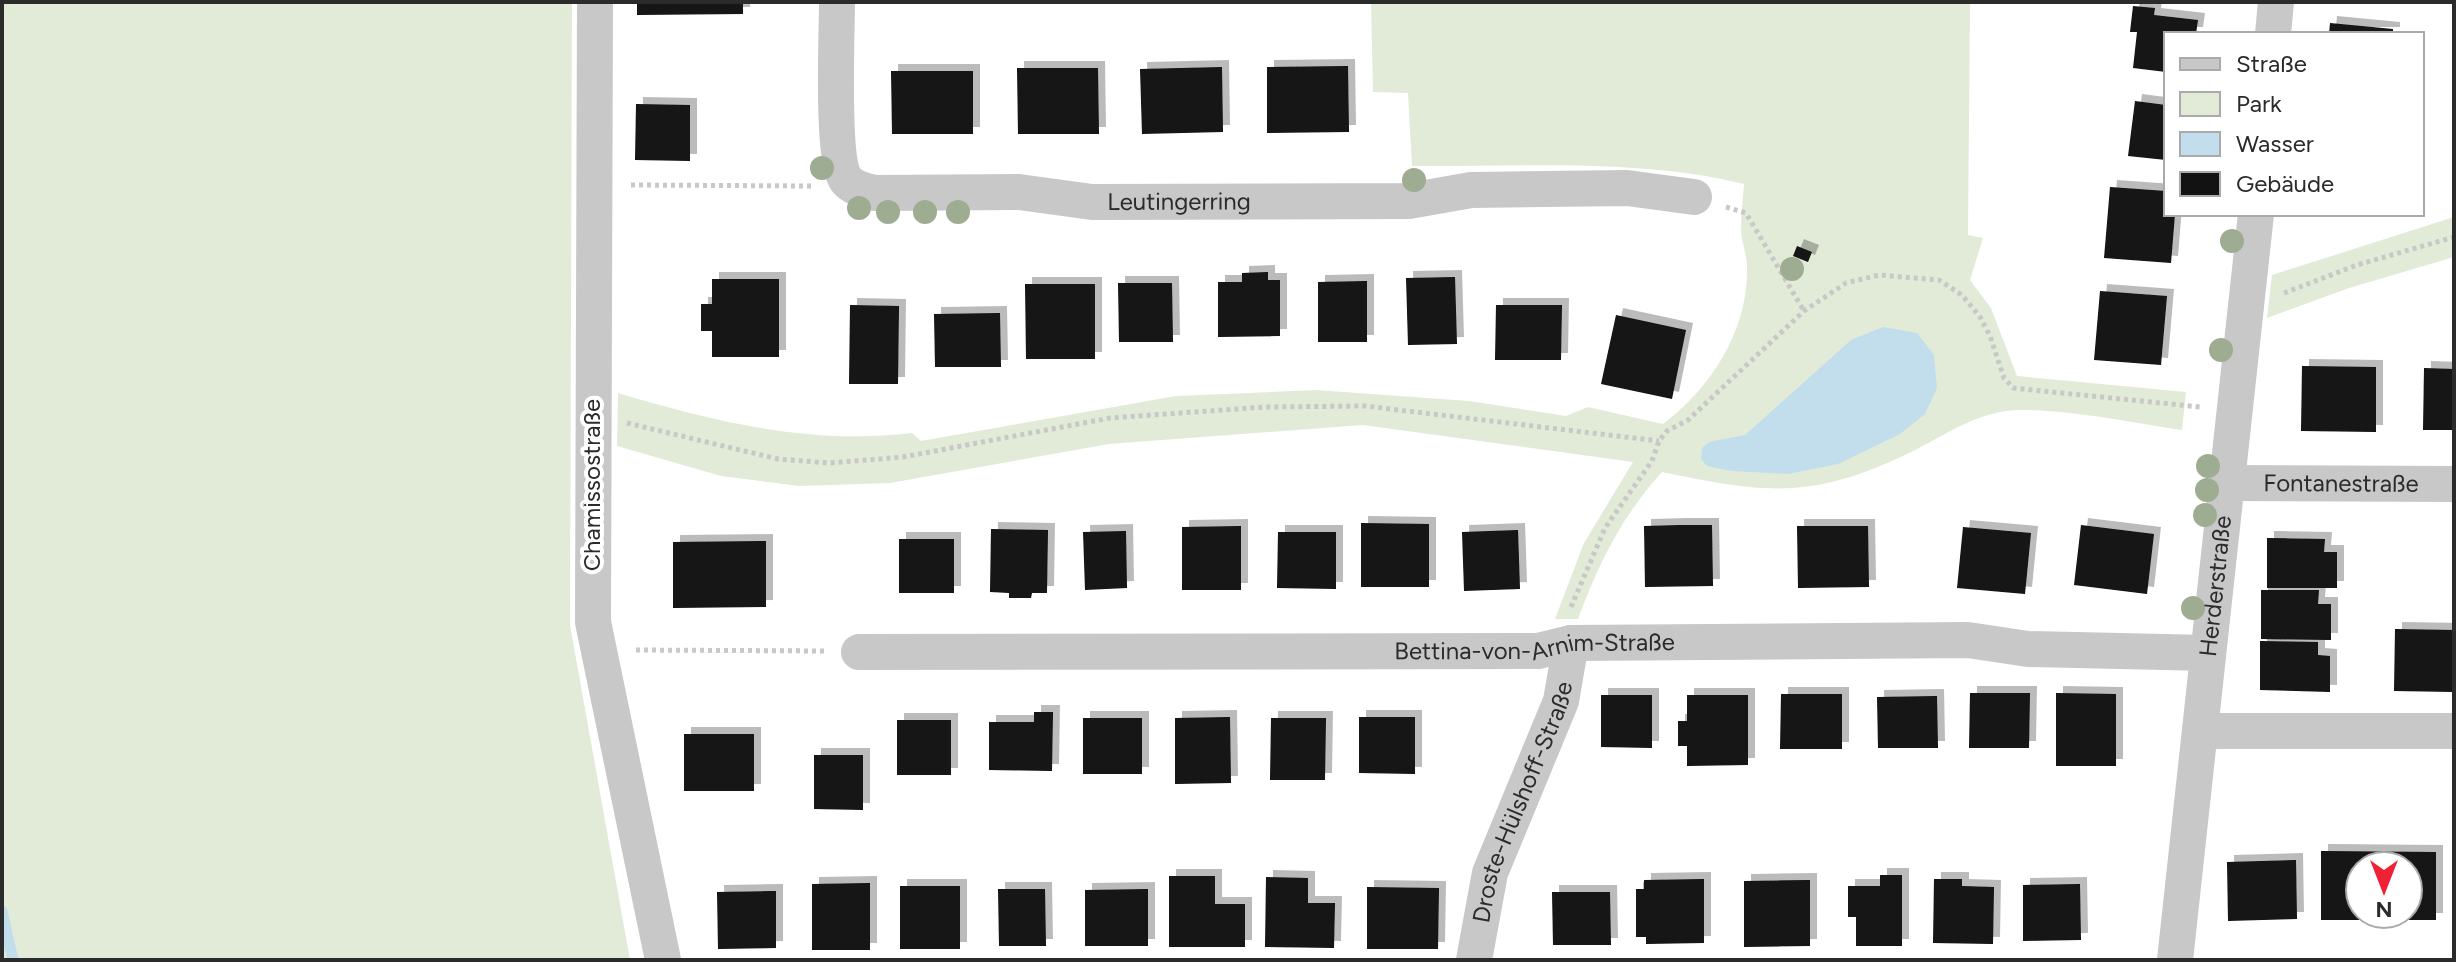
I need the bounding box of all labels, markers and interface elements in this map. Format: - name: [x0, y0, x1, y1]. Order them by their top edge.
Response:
- legend: [2164, 32, 2424, 216]
- text: Straße: [2236, 49, 2307, 78]
- text: Park: [2236, 89, 2282, 118]
- text: Wasser: [2236, 129, 2314, 158]
- text: Gebäude: [2236, 169, 2334, 198]
- street label: Leutingerring: [1107, 186, 1251, 216]
- street label: Chamissostraße: [577, 399, 606, 571]
- street label: Fontanestraße: [2263, 468, 2419, 498]
- street label: Herderstraße: [2193, 514, 2237, 658]
- street label: Bettina-von-Arnim-Straße: [1394, 627, 1675, 666]
- street label: Droste-Hülshoff-Straße: [1466, 679, 1578, 925]
- north arrow: [2344, 850, 2424, 930]
- text: N: [2375, 896, 2393, 923]

